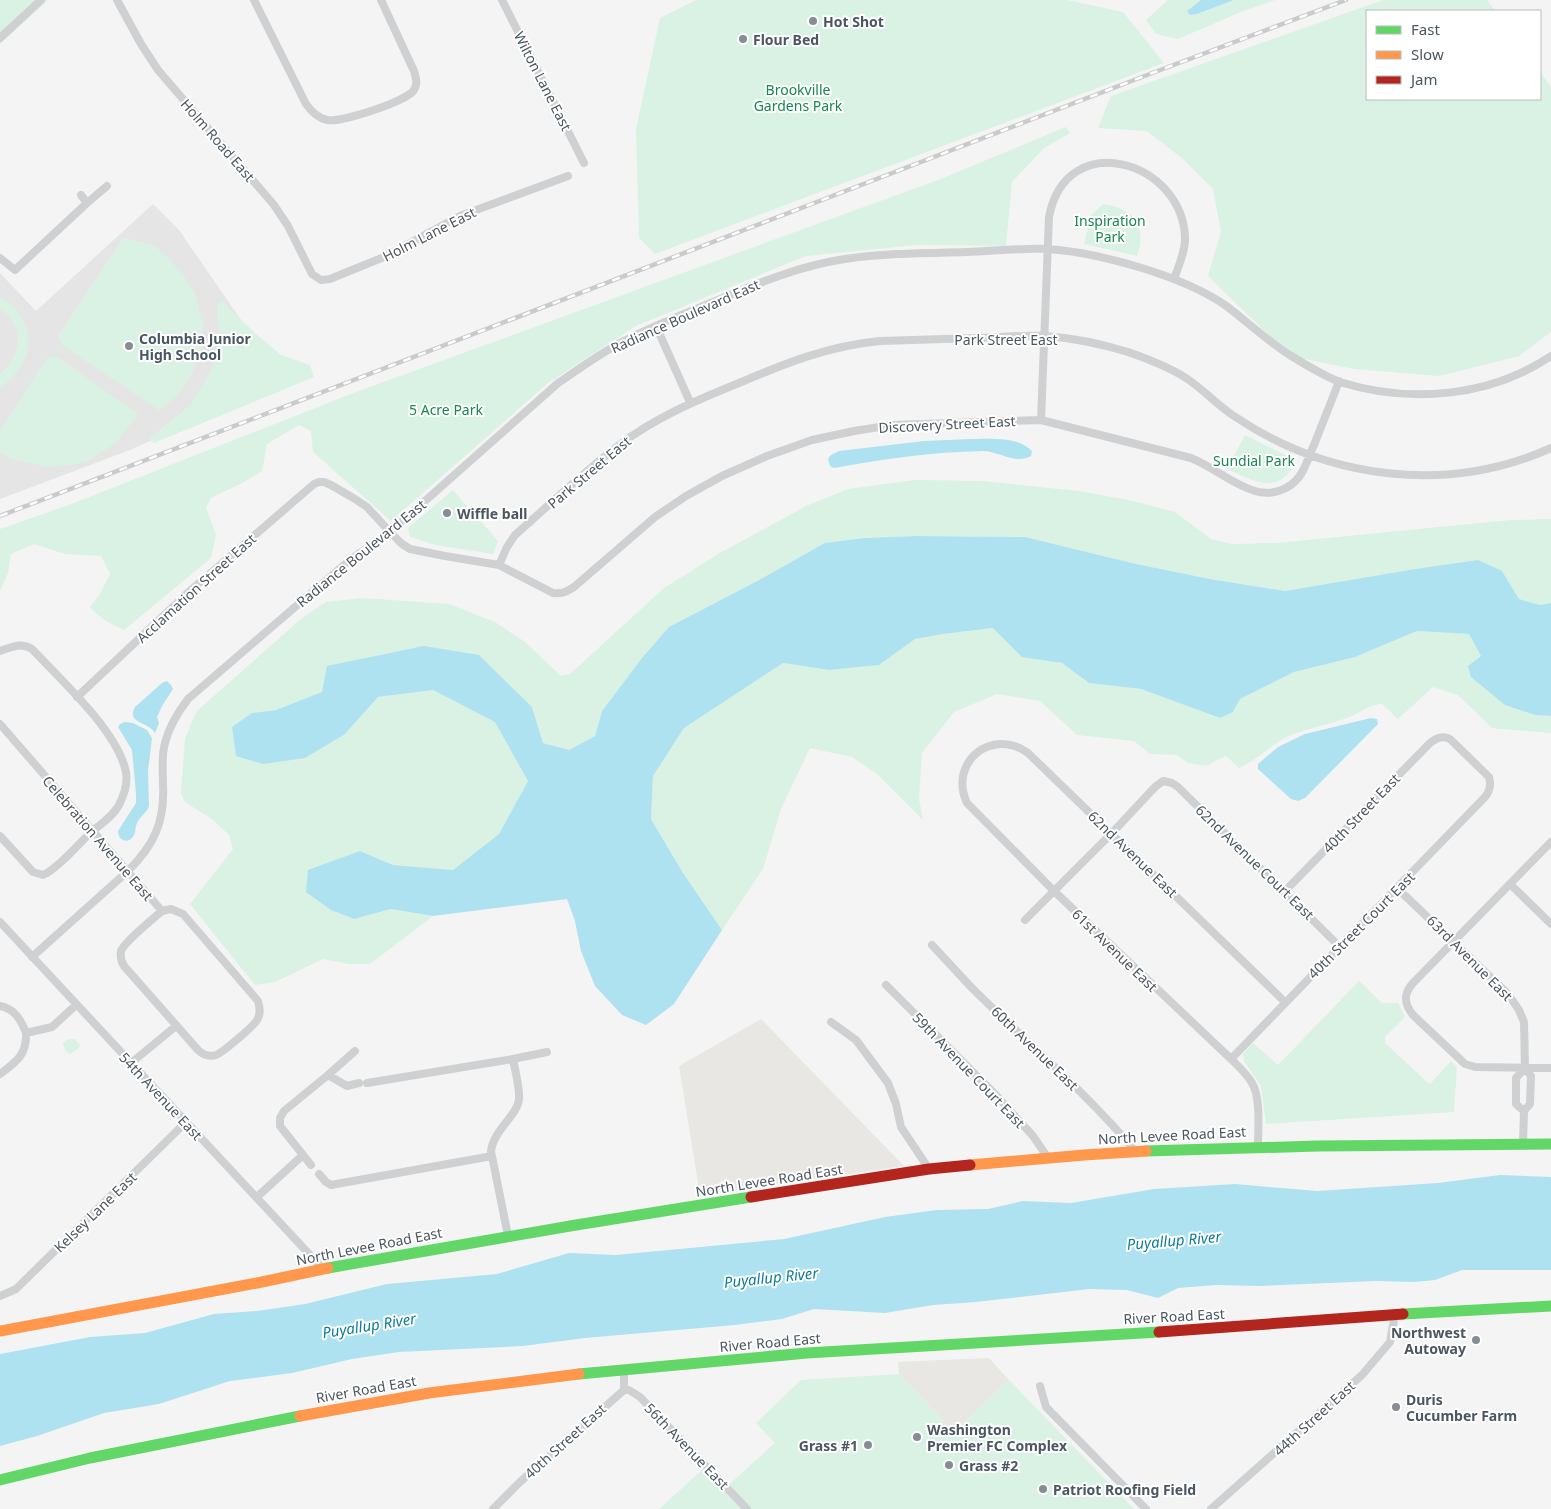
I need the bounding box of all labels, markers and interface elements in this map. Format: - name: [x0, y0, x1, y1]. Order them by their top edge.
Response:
- legend: [1366, 10, 1541, 100]
- place label: Hot Shot: [823, 12, 884, 31]
- marker: Hot Shot: [807, 15, 819, 27]
- text: Fast: [1411, 19, 1440, 39]
- street label: Wilton Lane East: [510, 28, 576, 134]
- place label: Flour Bed: [753, 30, 819, 49]
- marker: Flour Bed: [737, 33, 749, 45]
- text: Slow: [1411, 44, 1444, 64]
- text: Jam: [1409, 69, 1438, 89]
- park label: Brookville Gardens Park: [754, 80, 843, 115]
- street label: Holm Road East: [177, 95, 259, 185]
- street label: Holm Lane East: [379, 202, 479, 266]
- park label: Inspiration Park: [1074, 211, 1146, 246]
- street label: Radiance Boulevard East: [608, 275, 762, 357]
- place label: Columbia Junior High School: [139, 329, 251, 364]
- street label: Park Street East: [954, 330, 1058, 349]
- marker: Columbia Junior High School: [123, 340, 135, 352]
- park label: 5 Acre Park: [409, 400, 483, 419]
- street label: Discovery Street East: [878, 411, 1016, 437]
- street label: Park Street East: [543, 432, 635, 512]
- park label: Sundial Park: [1213, 451, 1295, 470]
- street label: Radiance Boulevard East: [292, 495, 430, 611]
- place label: Wiffle ball: [457, 504, 527, 523]
- marker: Wiffle ball: [441, 507, 453, 519]
- street label: Acclamation Street East: [132, 529, 260, 647]
- street label: 40th Street East: [1318, 769, 1404, 857]
- street label: Celebration Avenue East: [38, 771, 158, 905]
- street label: 62nd Avenue Court East: [1192, 800, 1318, 924]
- street label: 62nd Avenue East: [1084, 806, 1182, 902]
- street label: 40th Street Court East: [1303, 867, 1419, 983]
- street label: 61st Avenue East: [1068, 904, 1162, 996]
- street label: 63rd Avenue East: [1423, 911, 1517, 1005]
- street label: 60th Avenue East: [988, 1002, 1082, 1094]
- street label: 59th Avenue Court East: [909, 1008, 1029, 1132]
- street label: 54th Avenue East: [115, 1048, 207, 1144]
- street label: North Levee Road East: [1097, 1122, 1247, 1148]
- street label: North Levee Road East: [694, 1159, 844, 1201]
- street label: Kelsey Lane East: [50, 1168, 140, 1256]
- street label: North Levee Road East: [294, 1223, 444, 1269]
- water label: Puyallup River: [1126, 1226, 1223, 1254]
- water label: Puyallup River: [723, 1262, 820, 1292]
- street label: River Road East: [1123, 1304, 1225, 1328]
- water label: Puyallup River: [321, 1308, 418, 1342]
- place label: Northwest Autoway: [1391, 1323, 1466, 1358]
- street label: River Road East: [719, 1328, 821, 1356]
- marker: Northwest Autoway: [1470, 1334, 1482, 1346]
- street label: River Road East: [314, 1371, 418, 1407]
- street label: 44th Street East: [1269, 1376, 1359, 1460]
- place label: Duris Cucumber Farm: [1406, 1390, 1517, 1425]
- street label: 40th Street East: [520, 1399, 610, 1483]
- street label: 56th Avenue East: [641, 1399, 733, 1493]
- marker: Duris Cucumber Farm: [1390, 1401, 1402, 1413]
- place label: Washington Premier FC Complex: [927, 1420, 1068, 1455]
- marker: Washington Premier FC Complex: [911, 1431, 923, 1443]
- place label: Grass #1: [799, 1436, 858, 1455]
- marker: Grass #1: [862, 1439, 874, 1451]
- place label: Grass #2: [959, 1456, 1018, 1475]
- marker: Grass #2: [943, 1459, 955, 1471]
- place label: Patriot Roofing Field: [1053, 1480, 1196, 1499]
- marker: Patriot Roofing Field: [1037, 1483, 1049, 1495]

